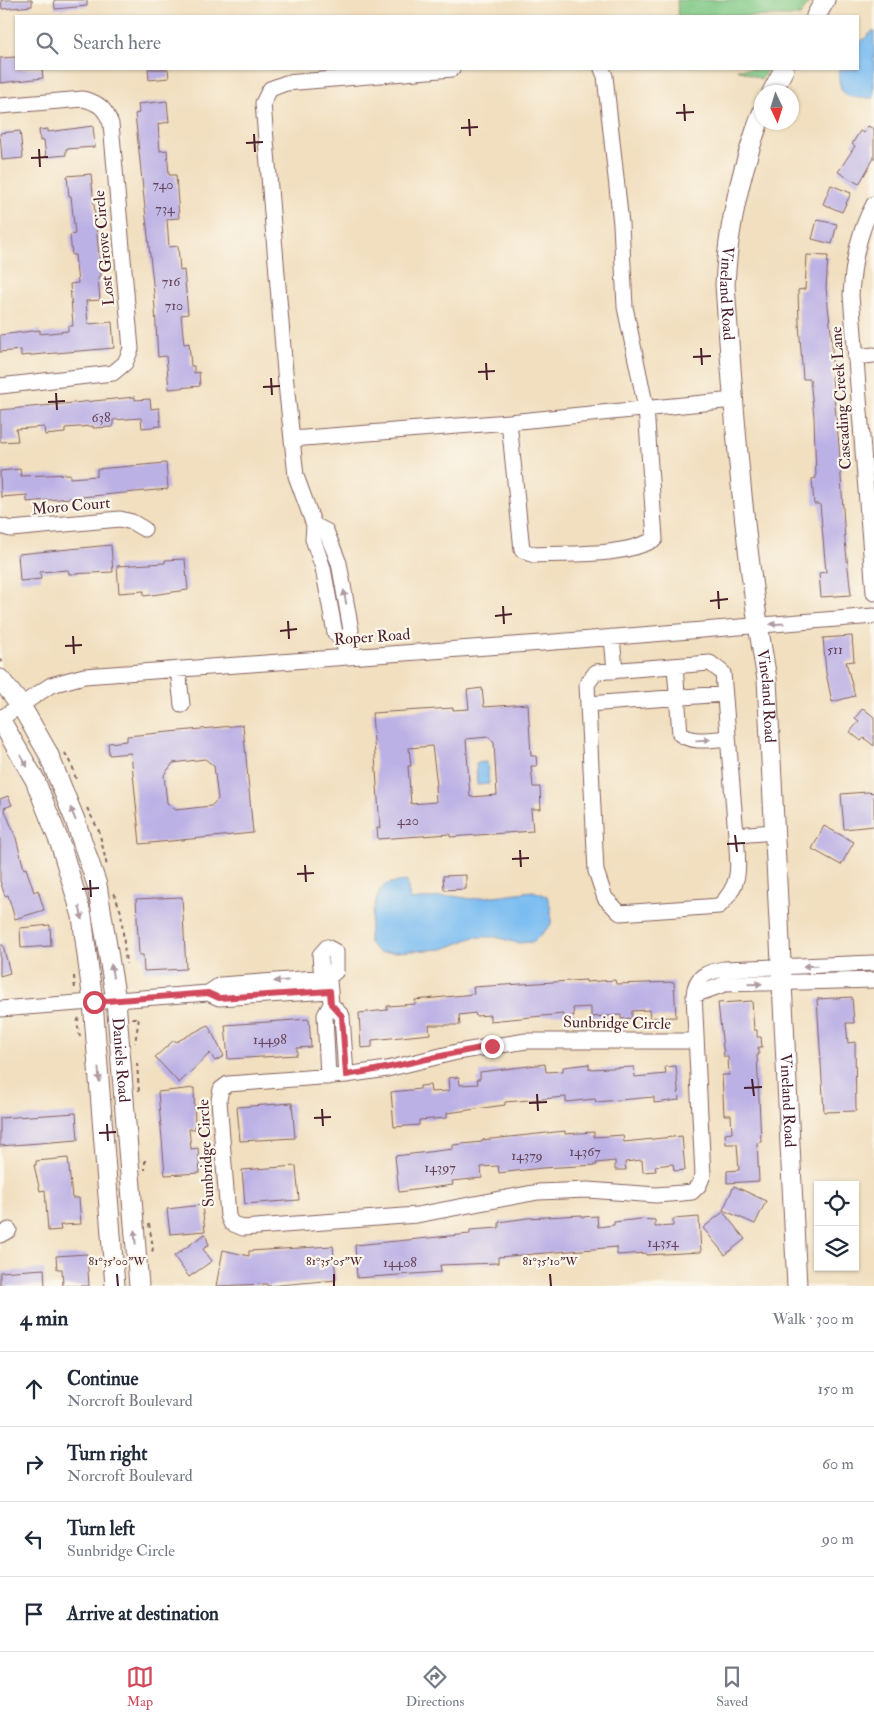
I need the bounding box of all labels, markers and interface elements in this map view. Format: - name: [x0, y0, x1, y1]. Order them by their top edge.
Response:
- search box: [15, 15, 859, 70]
- icon: search: [33, 29, 61, 57]
- text: Search here: [73, 31, 161, 55]
- north arrow: [754, 85, 799, 130]
- house number: 740: [153, 176, 173, 193]
- street label: Lost Grove Circle: [89, 189, 119, 307]
- house number: 734: [155, 200, 176, 217]
- street label: Vineland Road: [715, 245, 739, 341]
- house number: 716: [162, 273, 181, 290]
- house number: 710: [165, 297, 183, 314]
- street label: Cascading Creek Lane: [826, 325, 856, 470]
- house number: 638: [92, 409, 111, 426]
- street label: Moro Court: [31, 493, 111, 519]
- one-way arrow: [341, 588, 349, 604]
- one-way arrow: [769, 620, 785, 628]
- street label: Roper Road: [333, 624, 411, 651]
- house number: 511: [827, 641, 843, 658]
- street label: Vineland Road: [752, 648, 780, 744]
- one-way arrow: [695, 735, 711, 743]
- one-way arrow: [20, 755, 29, 768]
- one-way arrow: [69, 806, 77, 821]
- house number: 420: [397, 812, 419, 829]
- one-way arrow: [77, 906, 85, 921]
- one-way arrow: [108, 963, 116, 979]
- one-way arrow: [802, 963, 818, 971]
- one-way arrow: [272, 977, 288, 985]
- one-way arrow: [747, 980, 763, 988]
- route start: [83, 991, 106, 1014]
- street label: Sunbridge Circle: [563, 1012, 671, 1034]
- street label: Daniels Road: [107, 1017, 134, 1103]
- house number: 14498: [253, 1031, 287, 1048]
- route end: [481, 1035, 504, 1058]
- street label: Vineland Road: [776, 1053, 800, 1148]
- one-way arrow: [95, 1067, 103, 1083]
- street label: Sunbridge Circle: [193, 1098, 219, 1207]
- house number: 14367: [569, 1143, 601, 1160]
- house number: 14379: [511, 1147, 543, 1164]
- house number: 14397: [424, 1159, 456, 1176]
- map controls: [814, 1181, 859, 1271]
- button: locate: [814, 1181, 859, 1226]
- button: layers: [814, 1226, 859, 1271]
- one-way arrow: [131, 1229, 139, 1245]
- house number: 14354: [647, 1234, 680, 1251]
- text: 81°35'00"W: [89, 1254, 146, 1269]
- text: 81°35'05"W: [306, 1254, 363, 1269]
- house number: 14408: [383, 1254, 417, 1271]
- text: 81°35'10"W: [523, 1254, 578, 1269]
- text: 4 min: [20, 1305, 68, 1332]
- text: Walk · 300 m: [773, 1309, 854, 1329]
- text: Continue: [67, 1367, 138, 1391]
- icon: ahead: [20, 1375, 48, 1403]
- text: 150 m: [817, 1379, 854, 1399]
- text: Norcroft Boulevard: [67, 1391, 193, 1411]
- text: Turn right: [67, 1442, 147, 1466]
- icon: right: [20, 1450, 48, 1478]
- text: 60 m: [822, 1454, 854, 1474]
- text: Norcroft Boulevard: [67, 1466, 193, 1486]
- text: Turn left: [67, 1517, 135, 1541]
- icon: left: [20, 1525, 48, 1553]
- text: 90 m: [822, 1529, 854, 1549]
- text: Sunbridge Circle: [67, 1541, 175, 1561]
- icon: arrive: [20, 1600, 48, 1628]
- text: Arrive at destination: [67, 1602, 219, 1626]
- tab: Map: [126, 1663, 154, 1710]
- tab: Directions: [406, 1663, 464, 1710]
- tab: Saved: [716, 1663, 748, 1710]

